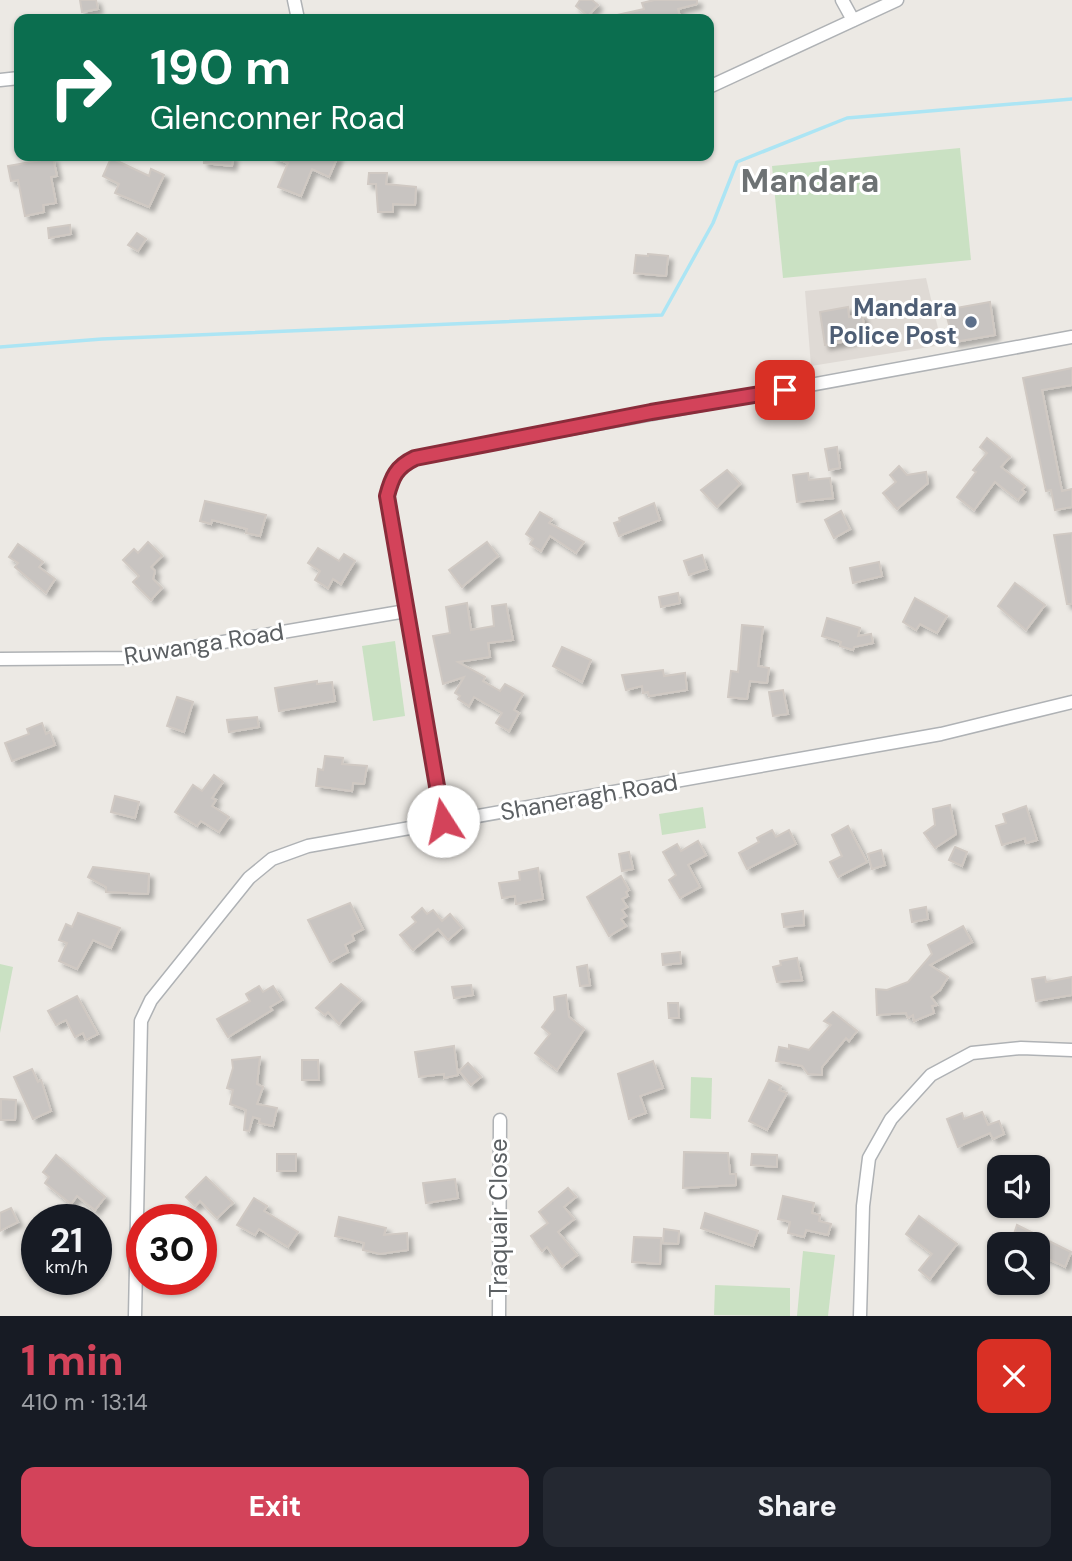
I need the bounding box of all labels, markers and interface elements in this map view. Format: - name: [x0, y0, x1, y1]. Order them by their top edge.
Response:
- text: 190 m: [150, 35, 291, 99]
- icon: right: [35, 42, 126, 133]
- text: Glenconner Road: [150, 97, 405, 139]
- district label: Mandara: [741, 160, 879, 202]
- place label: Mandara Police Post: [829, 292, 957, 351]
- marker: Mandara Police Post: [963, 314, 979, 330]
- pin: [755, 360, 815, 420]
- icon: arrive: [766, 371, 804, 409]
- street label: Ruwanga Road: [122, 616, 286, 671]
- street label: Shaneragh Road: [498, 766, 680, 827]
- position arrow: [406, 784, 480, 858]
- street label: Traquair Close: [483, 1138, 514, 1298]
- map controls: [987, 1155, 1050, 1295]
- button: sound: [987, 1155, 1050, 1218]
- speed limit sign: 30: [126, 1204, 217, 1295]
- text: 21: [50, 1217, 83, 1263]
- button: search: [987, 1232, 1050, 1295]
- text: km/h: [45, 1255, 88, 1279]
- text: 1 min: [21, 1333, 124, 1388]
- button: close: [977, 1339, 1051, 1413]
- text: 410 m · 13:14: [21, 1387, 148, 1417]
- button: Exit: [21, 1467, 529, 1547]
- button: Share: [543, 1467, 1051, 1547]

